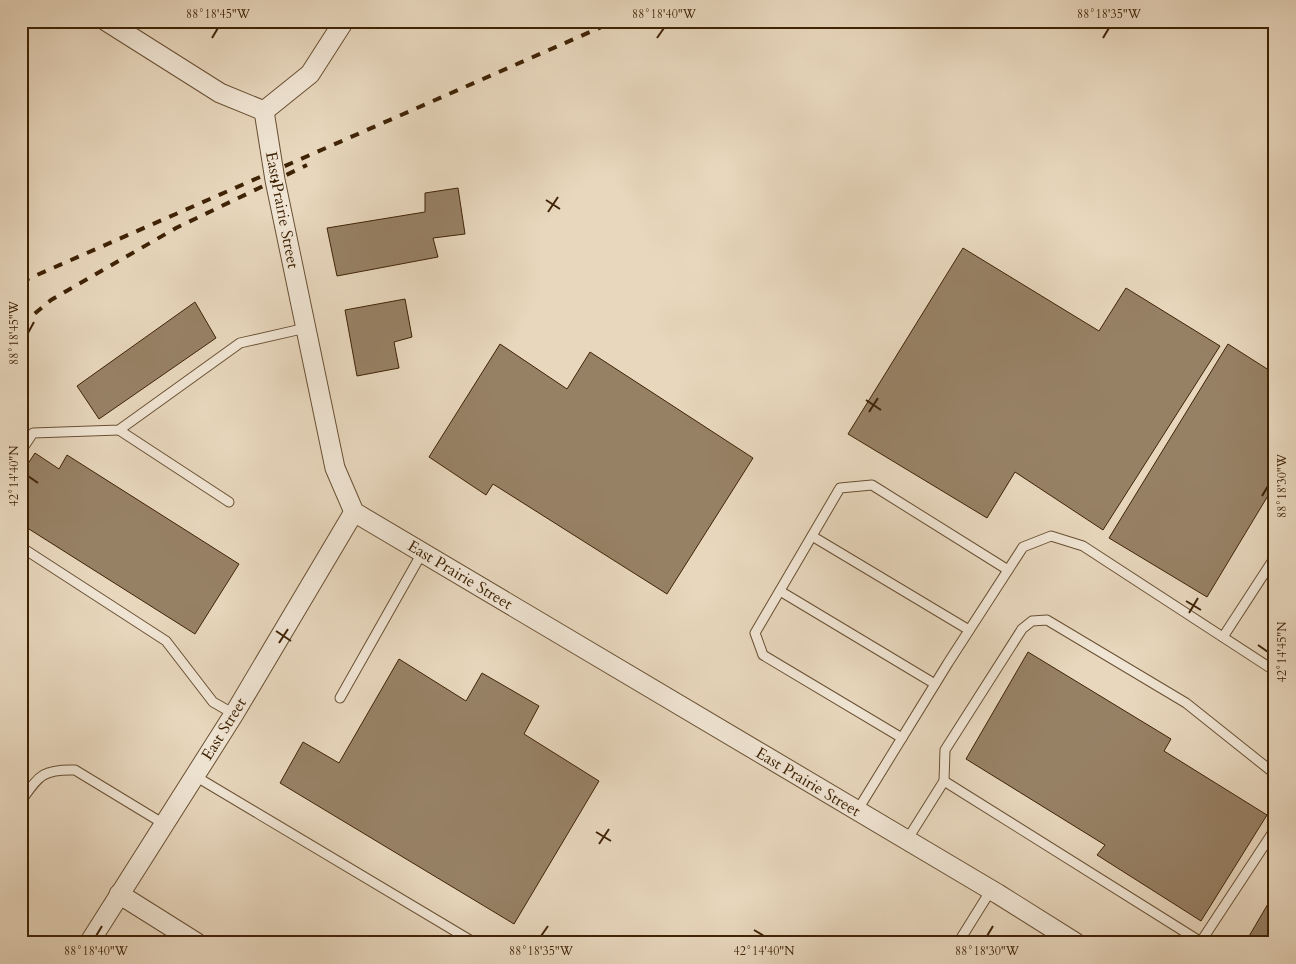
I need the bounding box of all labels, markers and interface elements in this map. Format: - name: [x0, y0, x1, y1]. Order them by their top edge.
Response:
- text: 88°18'45"W: [186, 6, 251, 22]
- text: 88°18'40"W: [632, 6, 697, 22]
- text: 88°18'35"W: [1077, 6, 1142, 22]
- street label: East Prairie Street: [260, 150, 304, 270]
- text: 88°18'45"W: [6, 300, 22, 365]
- text: 42°14'40"N: [6, 445, 22, 506]
- text: 88°18'30"W: [1274, 453, 1290, 518]
- street label: East Prairie Street: [404, 535, 516, 615]
- text: 42°14'45"N: [1274, 621, 1290, 682]
- street label: East Street: [196, 693, 252, 765]
- street label: East Prairie Street: [752, 742, 864, 822]
- text: 88°18'40"W: [64, 943, 129, 959]
- text: 88°18'35"W: [509, 943, 574, 959]
- text: 42°14'40"N: [734, 943, 795, 959]
- text: 88°18'30"W: [955, 943, 1020, 959]

